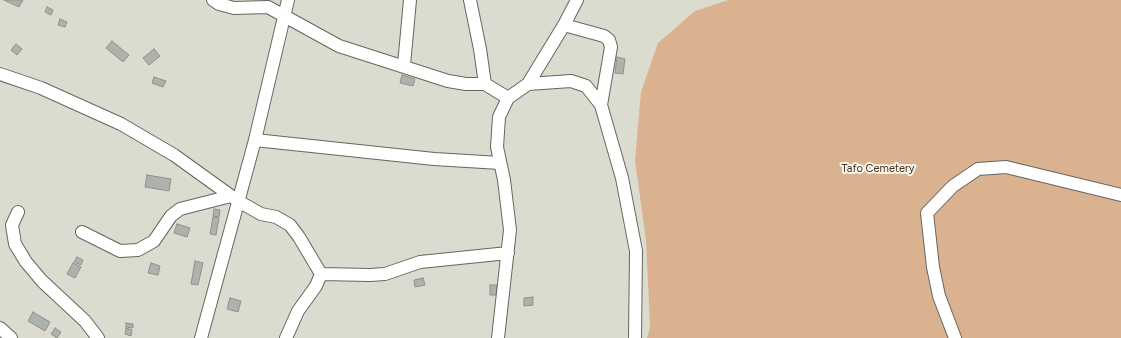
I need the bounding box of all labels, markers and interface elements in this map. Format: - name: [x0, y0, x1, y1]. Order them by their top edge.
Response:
- park label: Tafo Cemetery: [841, 162, 915, 176]

